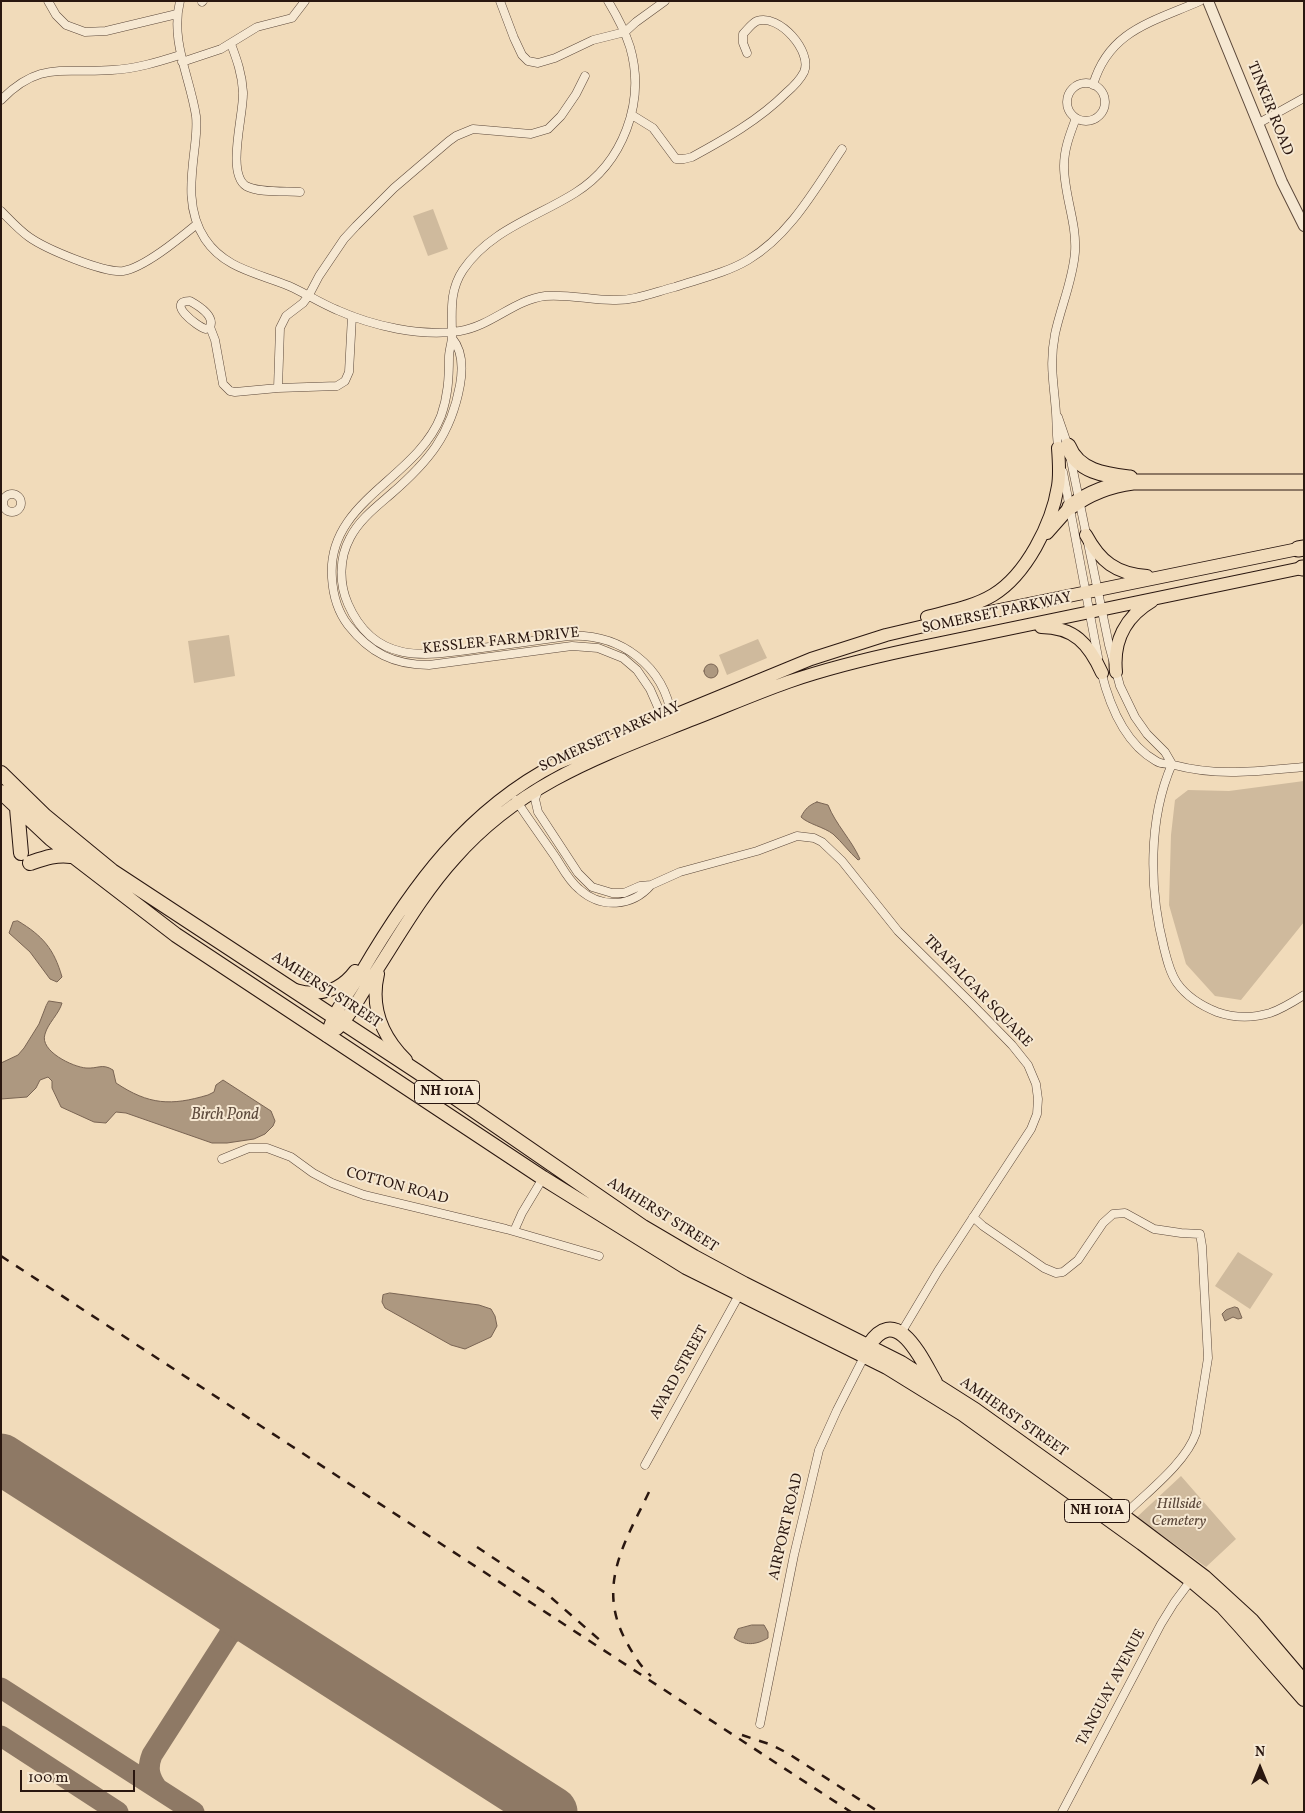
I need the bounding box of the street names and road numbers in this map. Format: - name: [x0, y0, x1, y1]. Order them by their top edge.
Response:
- street label: TINKER ROAD: [1242, 59, 1296, 159]
- street label: SOMERSET PARKWAY: [921, 589, 1073, 639]
- street label: KESSLER FARM DRIVE: [422, 625, 580, 659]
- street label: SOMERSET PARKWAY: [537, 699, 683, 777]
- street label: TRAFALGAR SQUARE: [919, 932, 1035, 1052]
- street label: AMHERST STREET: [268, 949, 384, 1033]
- road number: NH 101A: [414, 1080, 480, 1104]
- street label: COTTON ROAD: [344, 1165, 450, 1209]
- street label: AMHERST STREET: [603, 1175, 721, 1257]
- street label: AVARD STREET: [647, 1323, 713, 1423]
- street label: AMHERST STREET: [956, 1374, 1070, 1462]
- street label: AIRPORT ROAD: [766, 1472, 808, 1582]
- road number: NH 101A: [1064, 1500, 1130, 1522]
- street label: TANGUAY AVENUE: [1074, 1627, 1150, 1749]

